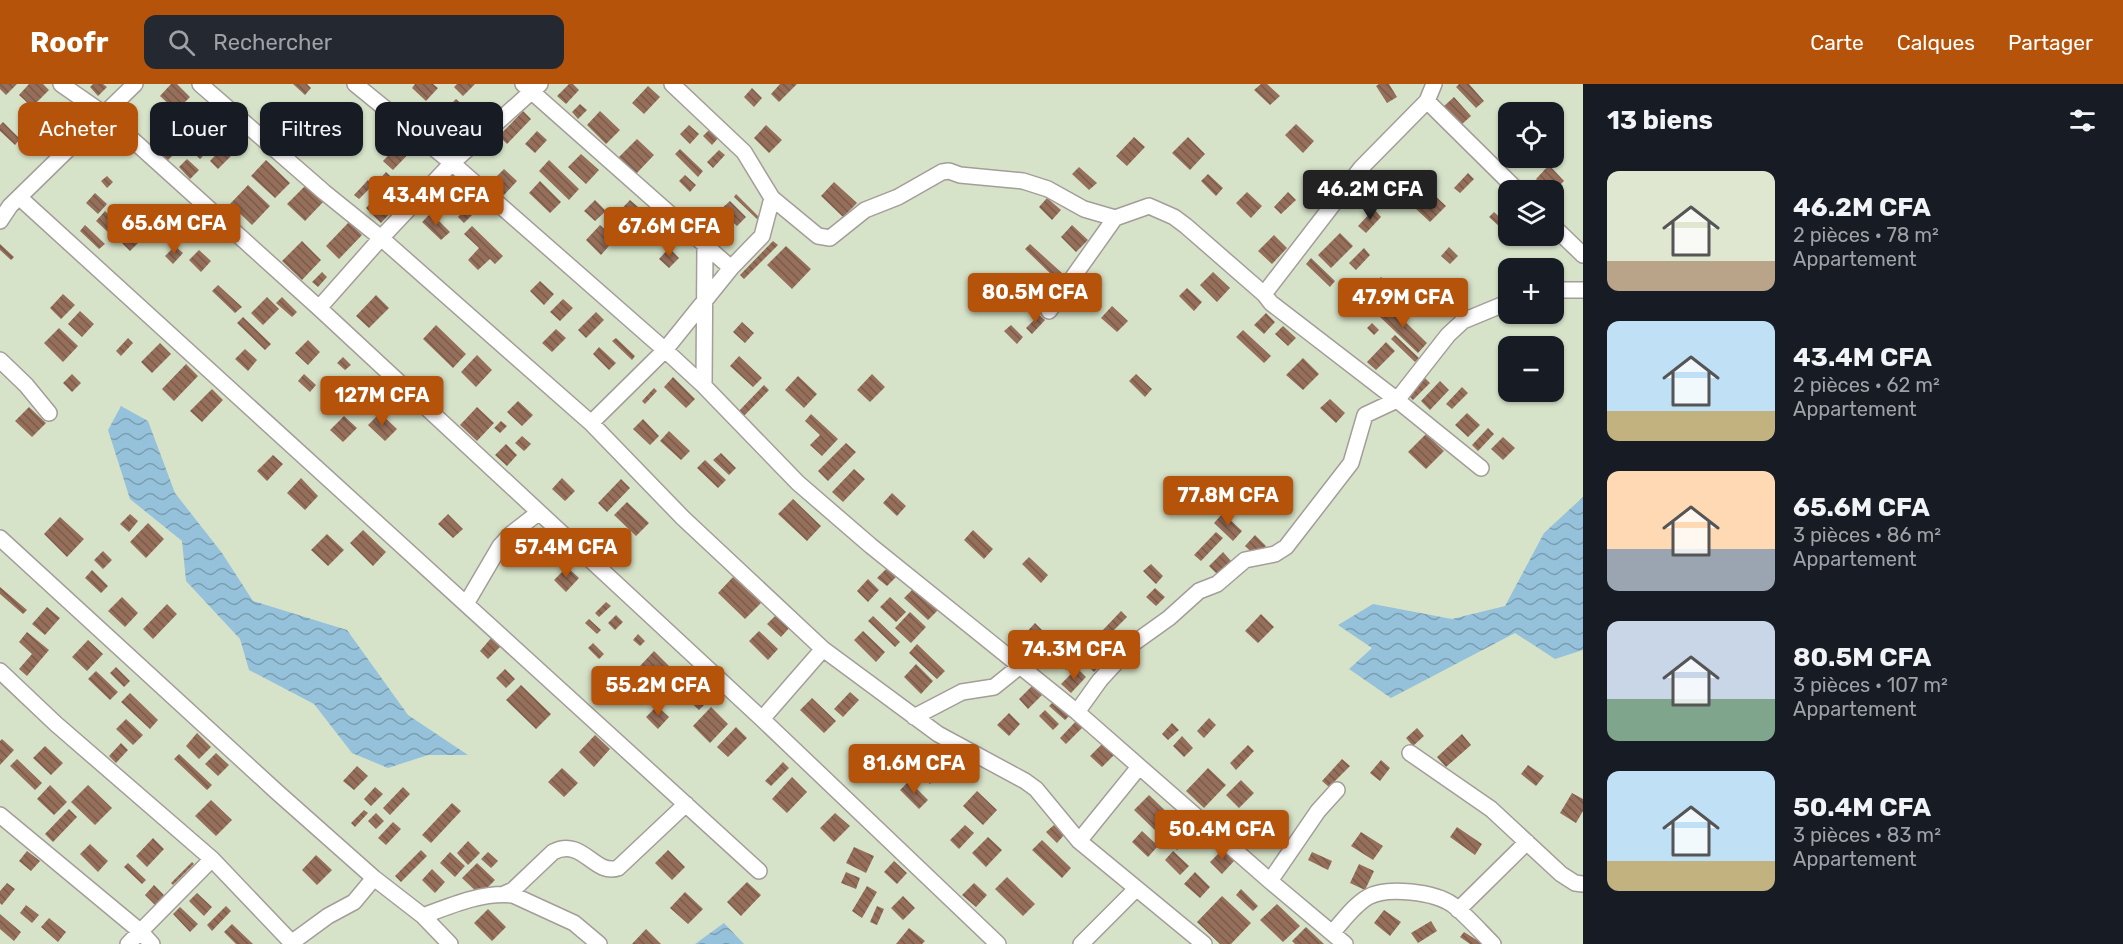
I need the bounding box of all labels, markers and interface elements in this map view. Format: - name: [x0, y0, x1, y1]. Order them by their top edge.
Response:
- search box: [144, 15, 564, 69]
- text: Roofr: [30, 26, 108, 59]
- icon: search: [165, 26, 198, 59]
- text: Rechercher: [213, 29, 332, 56]
- text: Carte: [1810, 30, 1864, 55]
- text: Calques: [1897, 30, 1975, 55]
- text: Partager: [2008, 30, 2093, 55]
- chip: Acheter: [18, 102, 138, 156]
- chip: Louer: [150, 102, 248, 156]
- chip: Filtres: [260, 102, 363, 156]
- chip: Nouveau: [375, 102, 503, 156]
- map controls: [1498, 102, 1564, 402]
- button: locate: [1498, 102, 1564, 168]
- icon: filters: [2066, 104, 2099, 137]
- text: 13 biens: [1607, 105, 1713, 136]
- pin: 46.2M CFA: [1301, 170, 1439, 221]
- pin: 43.4M CFA: [367, 176, 505, 227]
- text: 46.2M CFA: [1317, 177, 1423, 201]
- button: layers: [1498, 180, 1564, 246]
- text: 43.4M CFA: [383, 183, 489, 207]
- text: 46.2M CFA: [1793, 192, 1931, 223]
- icon: home: [1655, 195, 1727, 267]
- pin: 65.6M CFA: [105, 204, 243, 255]
- pin: 67.6M CFA: [600, 207, 738, 258]
- text: 65.6M CFA: [121, 211, 227, 235]
- text: 67.6M CFA: [618, 214, 720, 238]
- text: 2 pièces · 78 m²: [1793, 223, 1939, 247]
- text: Appartement: [1793, 247, 1917, 271]
- button: +: [1498, 258, 1564, 324]
- pin: 80.5M CFA: [966, 273, 1104, 324]
- pin: 47.9M CFA: [1334, 278, 1472, 329]
- text: 80.5M CFA: [982, 280, 1088, 304]
- text: 47.9M CFA: [1352, 285, 1454, 309]
- button: −: [1498, 336, 1564, 402]
- text: 43.4M CFA: [1793, 342, 1932, 373]
- icon: home: [1655, 345, 1727, 417]
- text: 2 pièces · 62 m²: [1793, 373, 1940, 397]
- pin: 127M CFA: [320, 376, 444, 427]
- text: 127M CFA: [334, 383, 430, 407]
- text: Appartement: [1793, 397, 1917, 421]
- pin: 77.8M CFA: [1159, 476, 1297, 527]
- text: 77.8M CFA: [1177, 483, 1279, 507]
- text: 65.6M CFA: [1793, 492, 1930, 523]
- icon: home: [1655, 495, 1727, 567]
- text: 3 pièces · 86 m²: [1793, 523, 1941, 547]
- pin: 57.4M CFA: [497, 528, 635, 579]
- text: 57.4M CFA: [514, 535, 618, 559]
- text: Appartement: [1793, 547, 1917, 571]
- pin: 74.3M CFA: [1005, 630, 1143, 681]
- text: 74.3M CFA: [1022, 637, 1126, 661]
- text: 80.5M CFA: [1793, 642, 1931, 673]
- icon: home: [1655, 645, 1727, 717]
- pin: 55.2M CFA: [589, 666, 727, 717]
- text: 55.2M CFA: [605, 673, 711, 697]
- text: 3 pièces · 107 m²: [1793, 673, 1948, 697]
- text: Appartement: [1793, 697, 1917, 721]
- pin: 81.6M CFA: [845, 744, 983, 795]
- text: 81.6M CFA: [863, 751, 965, 775]
- text: 50.4M CFA: [1793, 792, 1931, 823]
- icon: home: [1655, 795, 1727, 867]
- pin: 50.4M CFA: [1153, 810, 1291, 861]
- text: 50.4M CFA: [1169, 817, 1275, 841]
- text: 3 pièces · 83 m²: [1793, 823, 1941, 847]
- text: Appartement: [1793, 847, 1917, 871]

